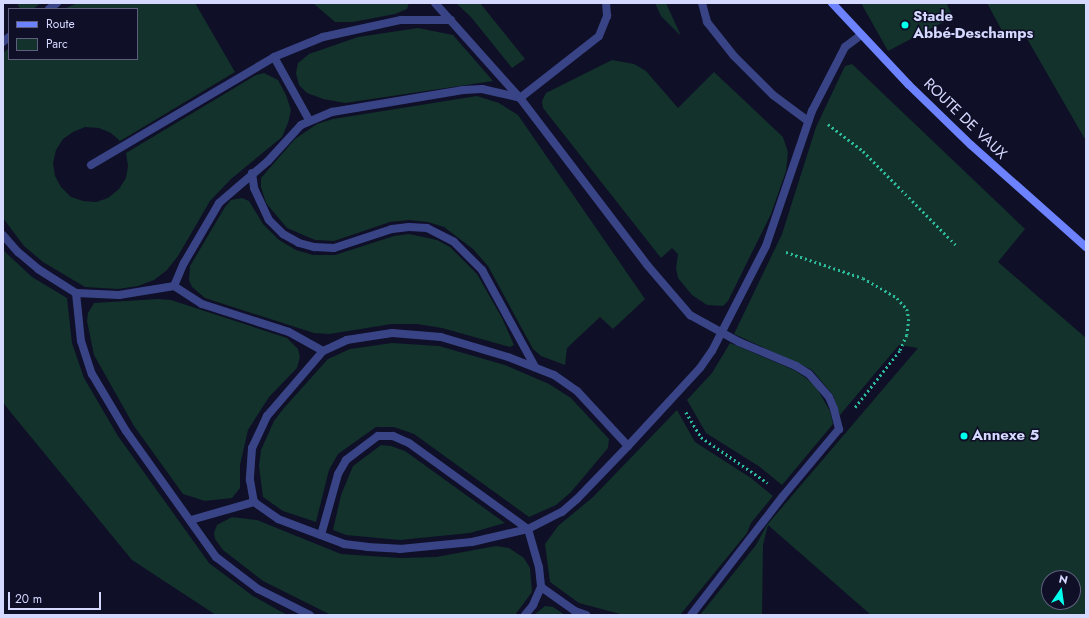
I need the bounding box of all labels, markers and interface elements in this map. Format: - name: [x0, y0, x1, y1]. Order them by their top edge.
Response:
- place label: Stade Abbé-Deschamps: [913, 7, 1033, 42]
- legend: [8, 8, 138, 60]
- text: Route: [46, 15, 75, 33]
- marker: Stade Abbé-Deschamps: [900, 20, 910, 30]
- text: Parc: [46, 35, 68, 53]
- street label: ROUTE DE VAUX: [920, 75, 1010, 163]
- place label: Annexe 5: [972, 427, 1039, 445]
- marker: Annexe 5: [959, 431, 969, 441]
- north arrow: [1041, 570, 1081, 610]
- text: N: [1057, 571, 1070, 588]
- scale bar: [10, 584, 103, 610]
- text: 20 m: [15, 590, 42, 608]

